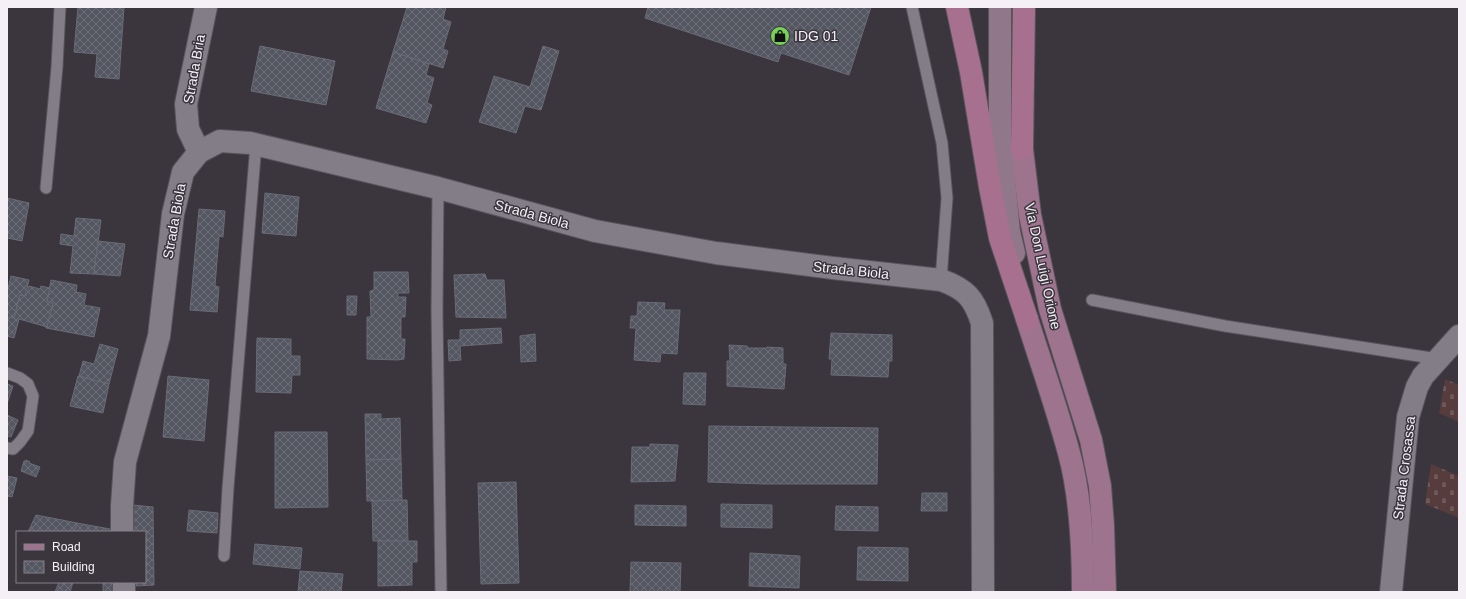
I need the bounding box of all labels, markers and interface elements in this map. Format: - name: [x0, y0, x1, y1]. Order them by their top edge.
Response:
- shop icon: IDG 01: [769, 25, 791, 47]
- place label: IDG 01: [794, 28, 839, 44]
- street label: Strada Bria: [180, 33, 208, 105]
- street label: Strada Biola: [159, 182, 189, 260]
- street label: Strada Biola: [493, 196, 571, 232]
- street label: Via Don Luigi Orione: [1022, 201, 1064, 331]
- street label: Strada Biola: [812, 258, 890, 282]
- street label: Strada Crosassa: [1390, 415, 1418, 521]
- legend: [16, 531, 146, 583]
- text: Road: [52, 540, 81, 554]
- text: Building: [52, 560, 95, 574]

